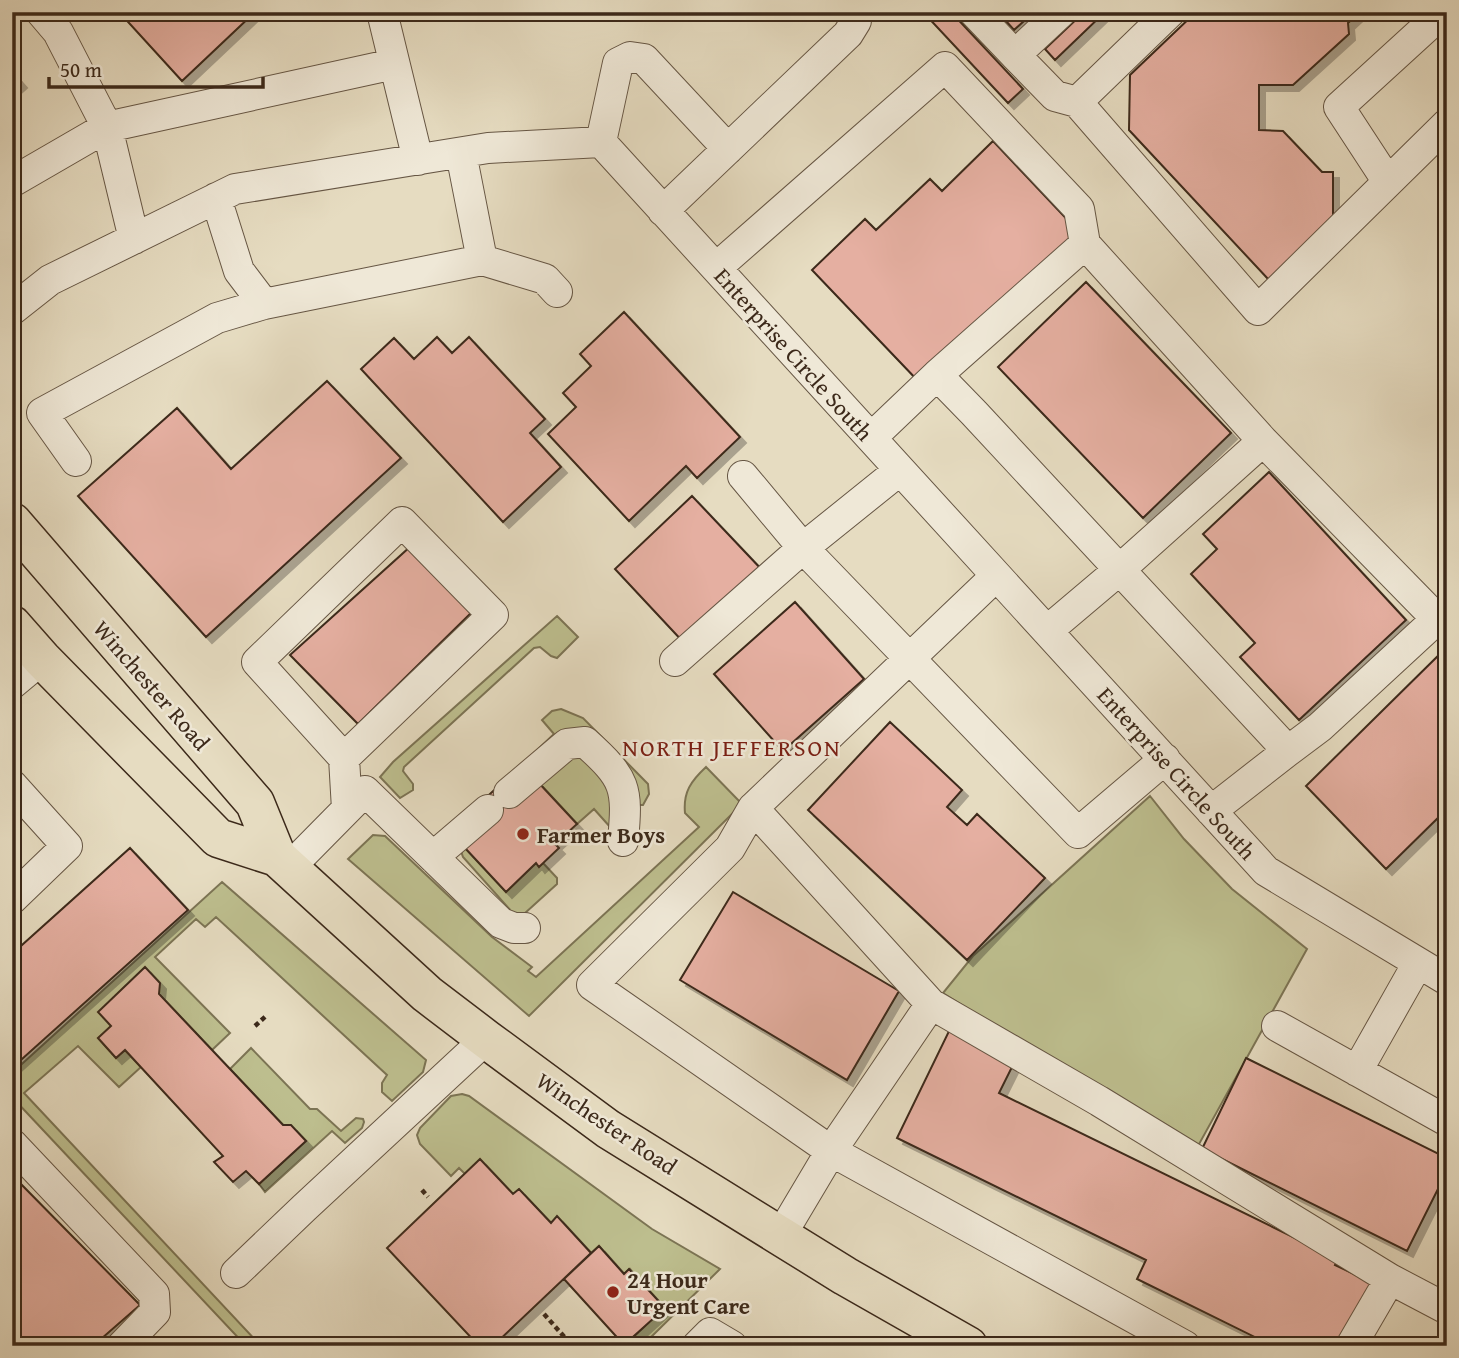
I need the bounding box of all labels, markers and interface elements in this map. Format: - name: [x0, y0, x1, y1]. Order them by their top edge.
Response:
- scale bar: [49, 46, 262, 90]
- text: 50 m: [60, 54, 102, 85]
- street label: Enterprise Circle South: [707, 260, 881, 448]
- street label: Winchester Road: [86, 613, 218, 758]
- street label: Enterprise Circle South: [1090, 679, 1264, 867]
- district label: NORTH JEFFERSON: [622, 730, 842, 765]
- place label: Farmer Boys: [537, 818, 665, 851]
- marker: Farmer Boys: [515, 826, 531, 842]
- street label: Winchester Road: [530, 1064, 684, 1183]
- place label: 24 Hour Urgent Care: [627, 1263, 750, 1322]
- marker: 24 Hour Urgent Care: [605, 1284, 621, 1300]

